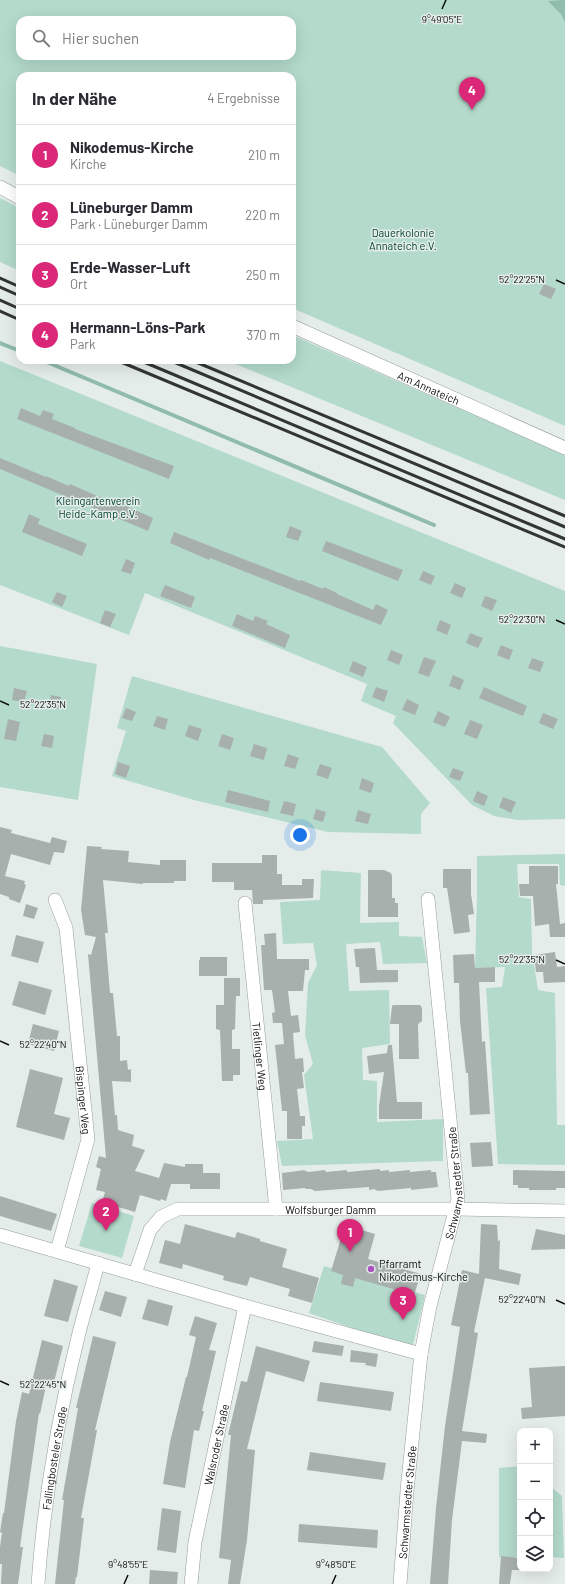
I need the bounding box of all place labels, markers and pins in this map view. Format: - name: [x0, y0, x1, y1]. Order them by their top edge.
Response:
- pin: 4: [459, 77, 485, 110]
- pin: 2: [93, 1198, 119, 1231]
- pin: 1: [337, 1219, 363, 1252]
- place label: Pfarramt Nikodemus-Kirche: [379, 1257, 468, 1283]
- marker: Pfarramt Nikodemus-Kirche: [366, 1264, 376, 1274]
- pin: 3: [390, 1287, 416, 1320]

